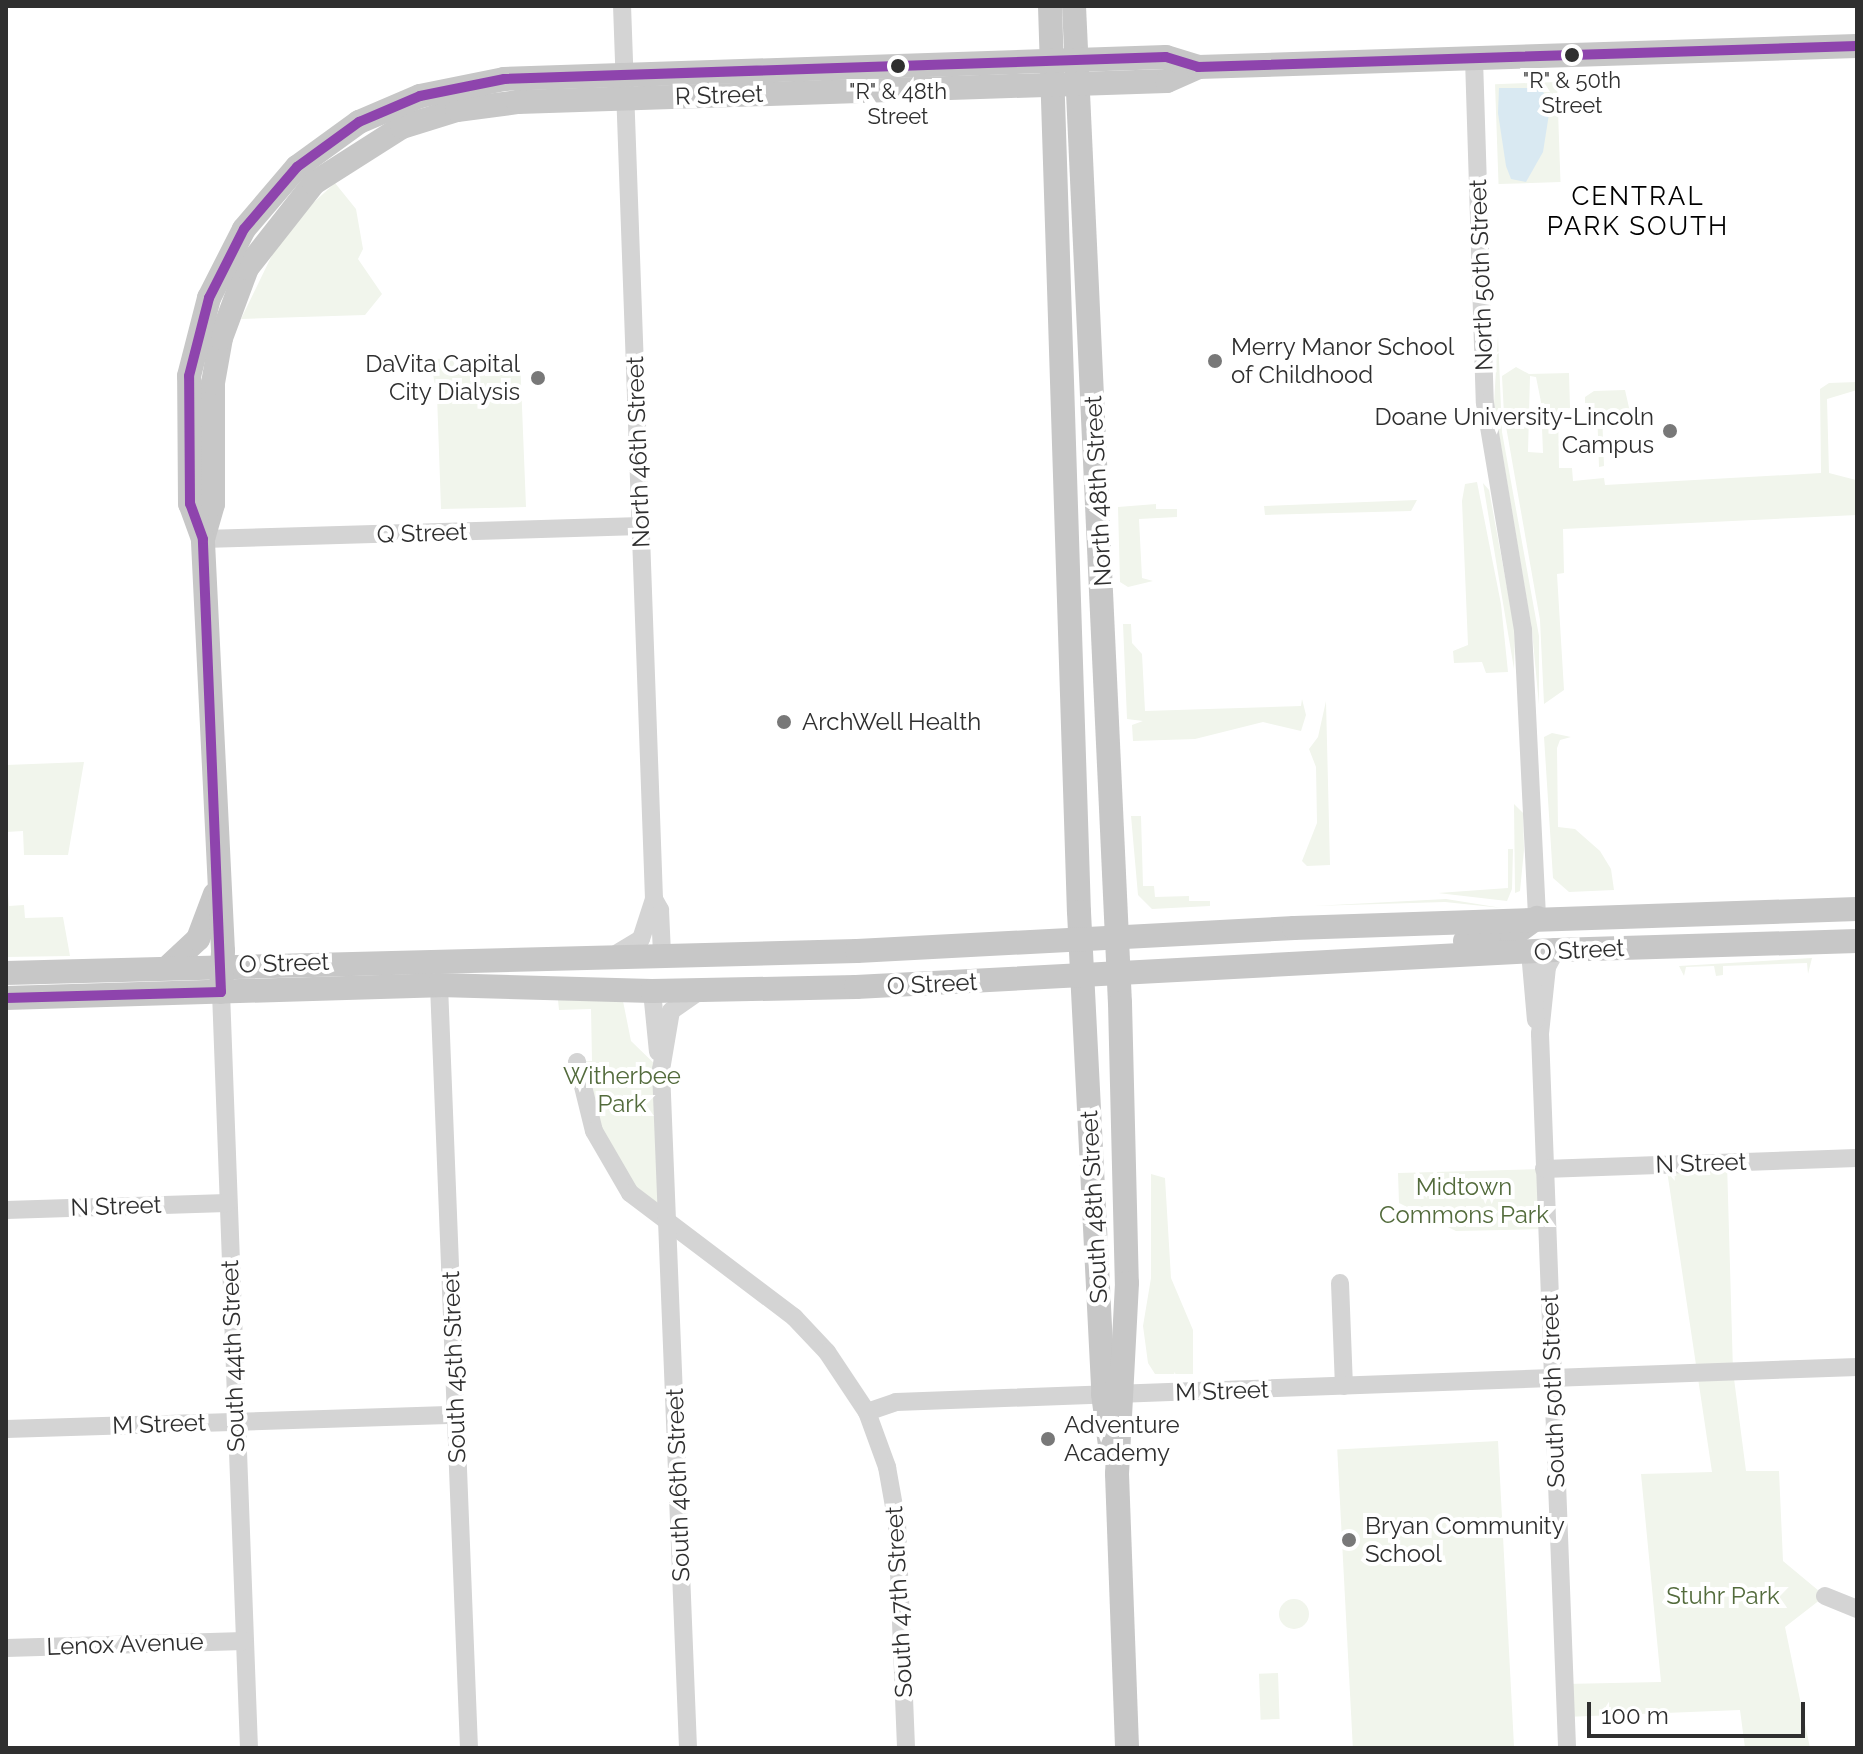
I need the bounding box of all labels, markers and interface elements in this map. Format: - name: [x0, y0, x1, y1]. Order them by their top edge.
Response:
- marker: "R" & 50th Street: [1564, 47, 1580, 63]
- marker: "R" & 48th Street: [890, 58, 906, 74]
- place label: "R" & 50th Street: [1523, 67, 1621, 118]
- place label: "R" & 48th Street: [849, 78, 947, 130]
- street label: R Street: [674, 79, 764, 111]
- street label: North 50th Street: [1463, 179, 1499, 371]
- district label: CENTRAL PARK SOUTH: [1547, 181, 1729, 242]
- place label: Merry Manor School of Childhood: [1231, 333, 1456, 389]
- place label: DaVita Capital City Dialysis: [365, 350, 520, 406]
- marker: Merry Manor School of Childhood: [1206, 352, 1224, 370]
- street label: North 46th Street: [620, 356, 656, 548]
- marker: DaVita Capital City Dialysis: [527, 367, 549, 389]
- street label: North 48th Street: [1079, 395, 1117, 587]
- place label: Doane University-Lincoln Campus: [1374, 403, 1654, 459]
- marker: Doane University-Lincoln Campus: [1661, 422, 1679, 440]
- street label: Q Street: [376, 517, 468, 549]
- place label: ArchWell Health: [802, 708, 982, 736]
- marker: ArchWell Health: [773, 711, 795, 733]
- street label: O Street: [1533, 933, 1625, 967]
- street label: O Street: [238, 947, 330, 979]
- street label: O Street: [886, 967, 978, 1001]
- park label: Witherbee Park: [563, 1062, 681, 1118]
- street label: South 48th Street: [1075, 1110, 1113, 1304]
- street label: N Street: [1655, 1147, 1747, 1179]
- park label: Midtown Commons Park: [1379, 1173, 1549, 1229]
- street label: N Street: [70, 1190, 162, 1222]
- street label: South 44th Street: [215, 1259, 251, 1453]
- street label: South 45th Street: [436, 1270, 472, 1464]
- street label: South 50th Street: [1535, 1294, 1571, 1488]
- street label: M Street: [1175, 1375, 1269, 1407]
- street label: South 46th Street: [660, 1388, 696, 1582]
- street label: M Street: [112, 1408, 206, 1440]
- place label: Adventure Academy: [1064, 1411, 1180, 1467]
- marker: Adventure Academy: [1039, 1430, 1057, 1448]
- street label: South 47th Street: [880, 1505, 918, 1699]
- place label: Bryan Community School: [1365, 1512, 1565, 1568]
- marker: Bryan Community School: [1340, 1531, 1358, 1549]
- park label: Stuhr Park: [1666, 1582, 1780, 1610]
- street label: Lenox Avenue: [46, 1627, 204, 1661]
- scale bar: [1591, 1686, 1809, 1736]
- text: 100 m: [1601, 1701, 1669, 1730]

